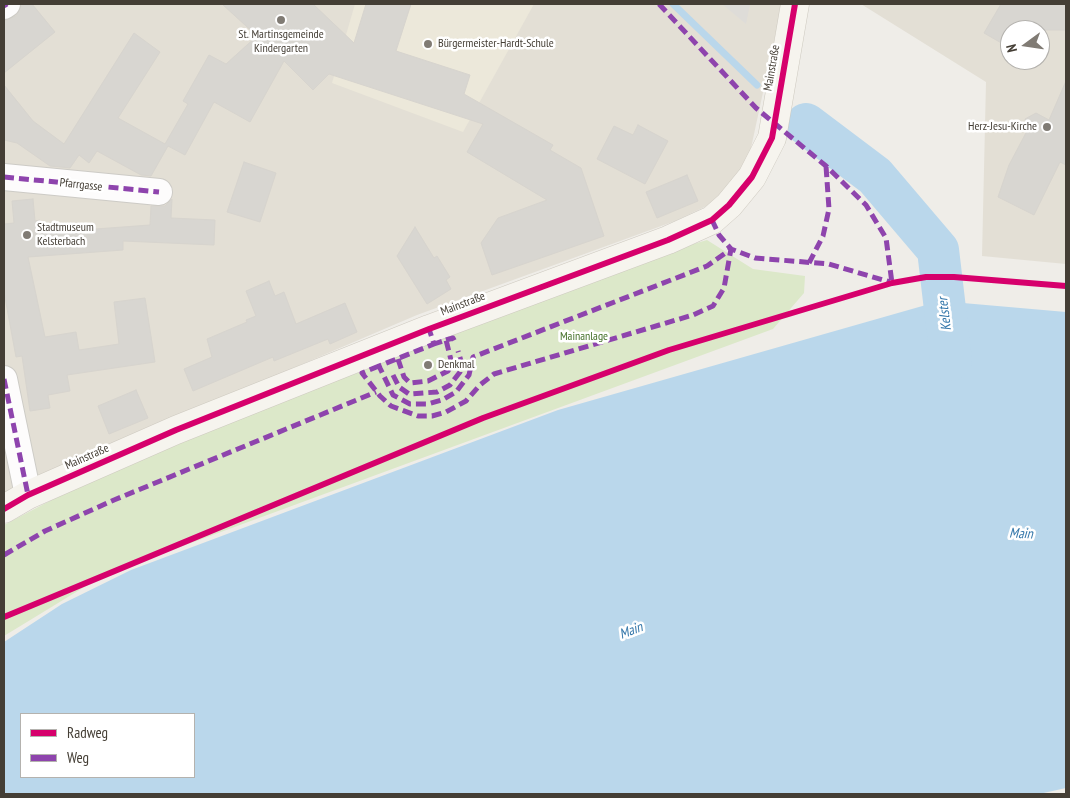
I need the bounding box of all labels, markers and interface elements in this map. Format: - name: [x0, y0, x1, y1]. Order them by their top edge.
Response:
- marker: St. Martinsgemeinde Kindergarten: [275, 14, 287, 26]
- north arrow: [1000, 20, 1050, 70]
- place label: St. Martinsgemeinde Kindergarten: [238, 28, 324, 56]
- place label: Bürgermeister-Hardt-Schule: [438, 37, 554, 51]
- marker: Bürgermeister-Hardt-Schule: [422, 38, 434, 50]
- text: N: [1002, 43, 1021, 54]
- street label: Mainstraße: [761, 44, 783, 92]
- place label: Herz-Jesu-Kirche: [968, 120, 1037, 134]
- marker: Herz-Jesu-Kirche: [1041, 121, 1053, 133]
- street label: Pfarrgasse: [59, 176, 103, 194]
- place label: Stadtmuseum Kelsterbach: [37, 221, 94, 249]
- marker: Stadtmuseum Kelsterbach: [21, 229, 33, 241]
- street label: Mainstraße: [439, 289, 487, 319]
- water label: Kelster: [935, 296, 955, 332]
- park label: Mainanlage: [560, 330, 608, 344]
- place label: Denkmal: [438, 358, 475, 372]
- marker: Denkmal: [422, 359, 434, 371]
- street label: Mainstraße: [63, 441, 111, 473]
- water label: Main: [1009, 525, 1033, 543]
- water label: Main: [617, 619, 645, 643]
- legend: [20, 713, 195, 778]
- text: Radweg: [67, 723, 108, 742]
- text: Weg: [67, 748, 89, 767]

